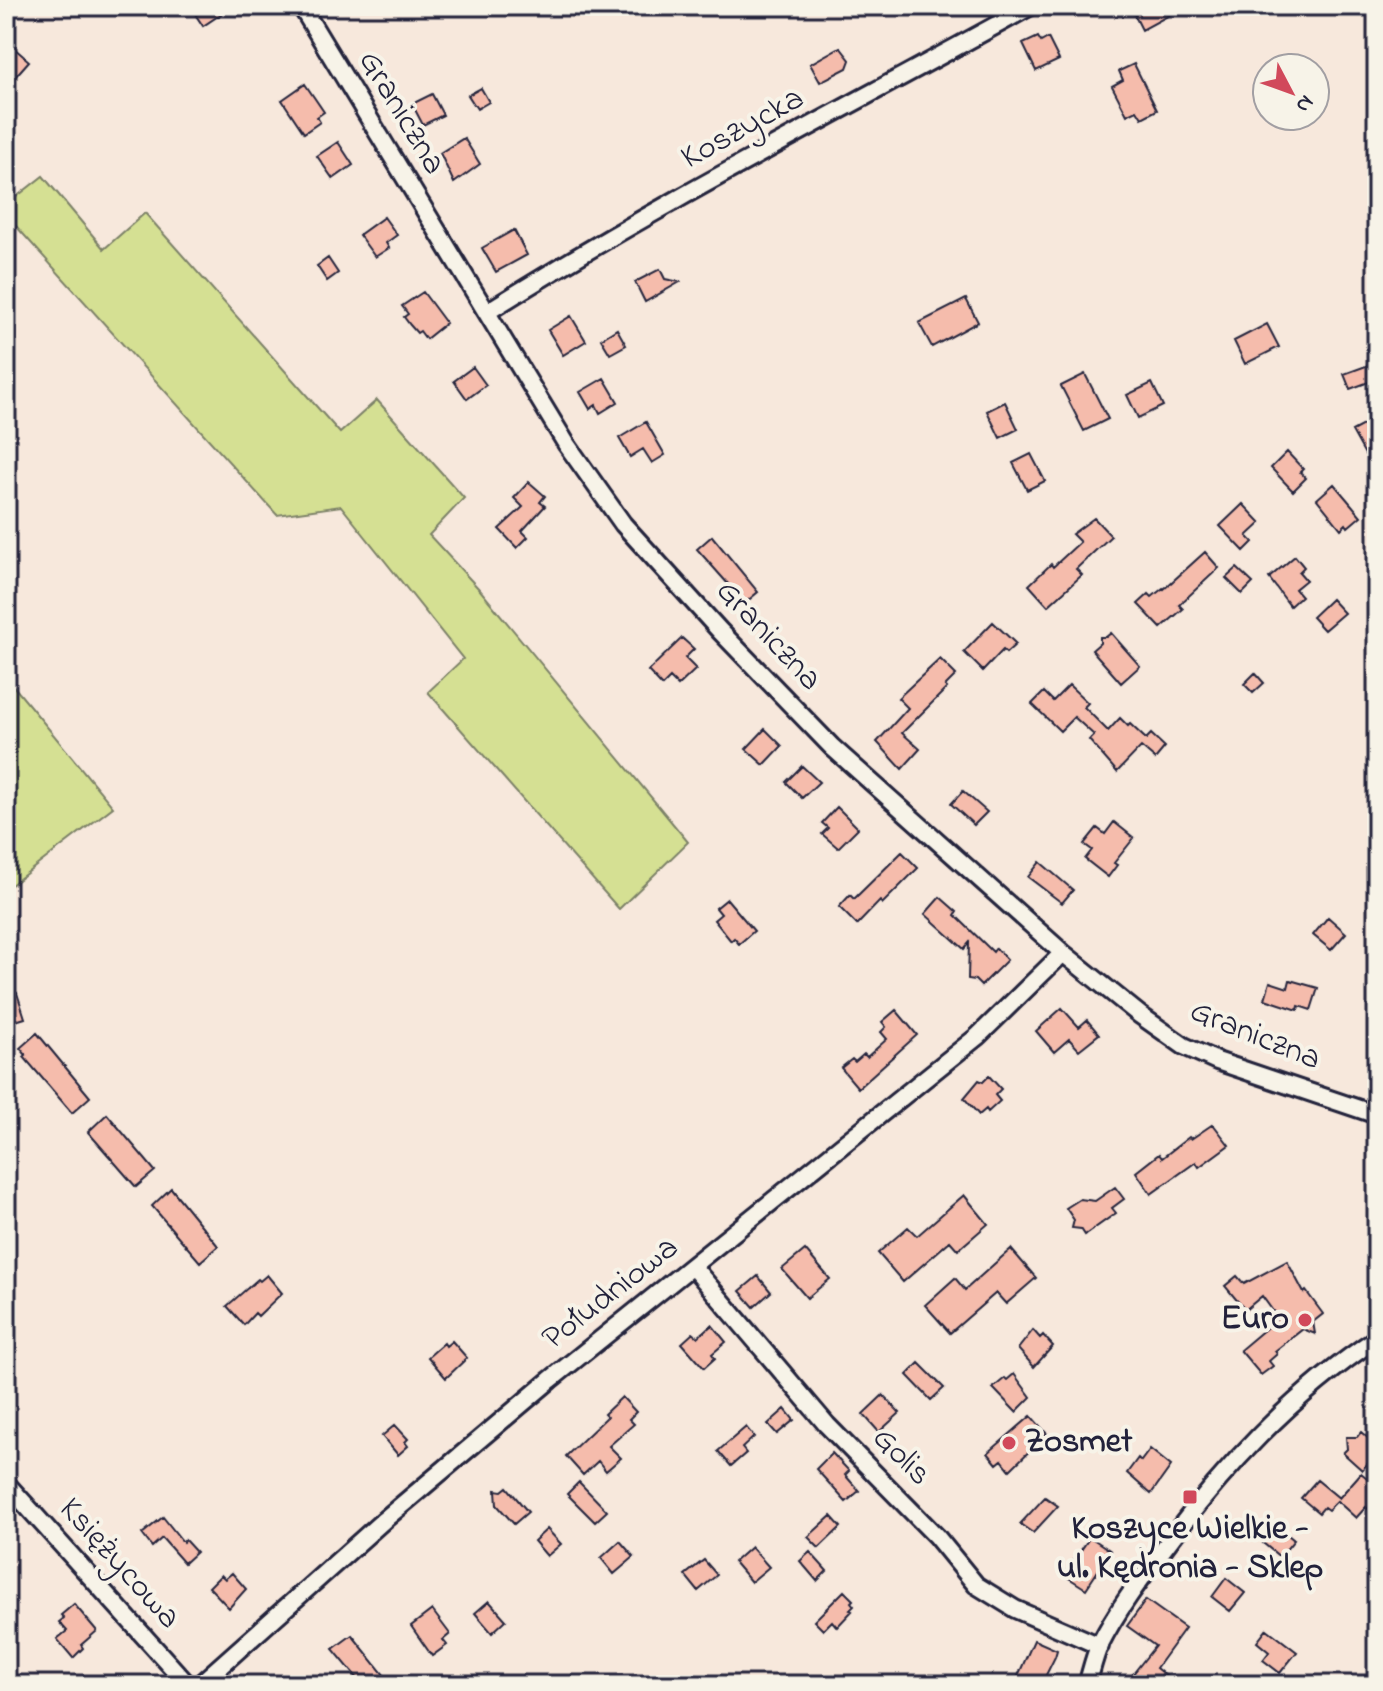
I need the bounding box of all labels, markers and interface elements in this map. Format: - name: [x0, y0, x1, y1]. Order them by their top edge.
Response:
- street label: Graniczna: [344, 41, 458, 185]
- north arrow: [1251, 52, 1331, 132]
- street label: Koszycka: [672, 75, 814, 183]
- text: N: [1287, 87, 1321, 119]
- street label: Graniczna: [703, 569, 833, 703]
- street label: Graniczna: [1182, 987, 1328, 1085]
- street label: Południowa: [532, 1225, 690, 1363]
- place label: Euro: [1221, 1295, 1289, 1345]
- marker: Euro: [1296, 1311, 1314, 1329]
- street label: Golis: [860, 1416, 942, 1498]
- place label: Zosmet: [1025, 1418, 1133, 1468]
- marker: Zosmet: [1000, 1434, 1018, 1452]
- street label: Księżycowa: [46, 1487, 192, 1641]
- marker: Koszyce Wielkie - ul. Kędronia - Sklep: [1181, 1488, 1199, 1506]
- place label: Koszyce Wielkie - ul. Kędronia - Sklep: [1057, 1505, 1323, 1594]

